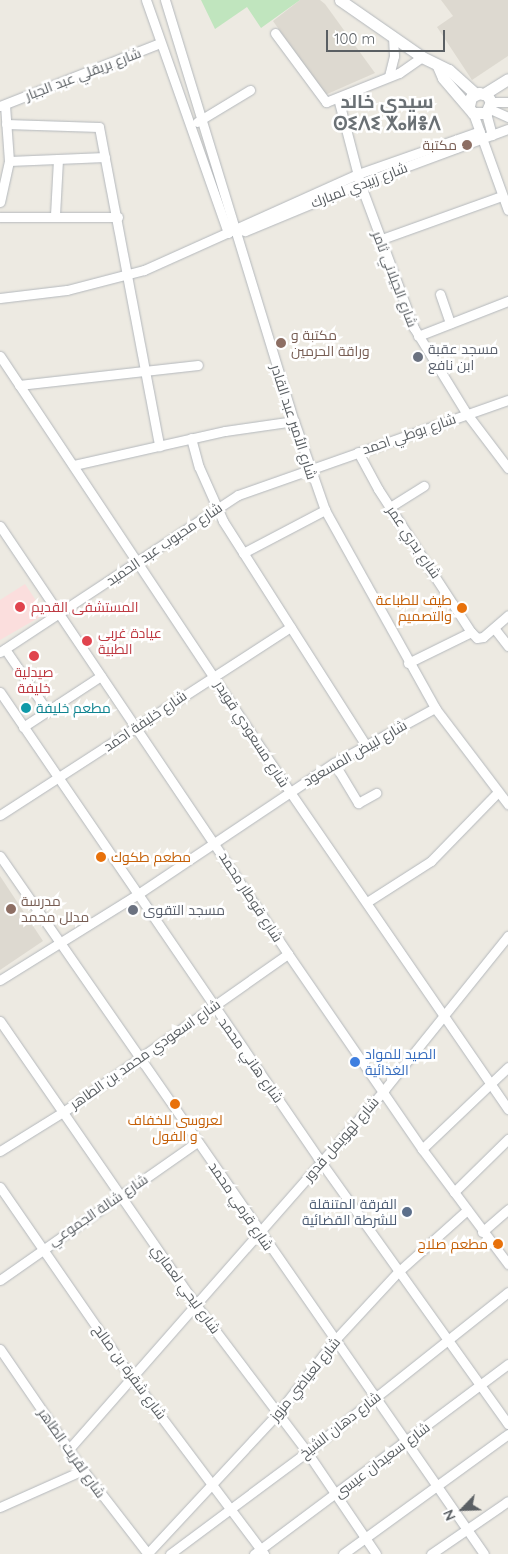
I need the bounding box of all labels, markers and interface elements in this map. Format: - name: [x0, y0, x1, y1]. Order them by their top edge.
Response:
- scale bar: [328, 20, 447, 52]
- text: 100 m: [334, 29, 375, 48]
- street label: شارع بريقلي عبد الجبار: [23, 44, 143, 104]
- district label: سيدي خالد ⵙⵉⴷⵉ ⵅⴰⵍⴻⴷ: [333, 91, 441, 135]
- place label: مكتبة: [422, 137, 457, 153]
- marker: مكتبة: [461, 139, 473, 151]
- street label: شارع زبيدي لمبارك: [308, 159, 410, 211]
- street label: شارع الجيلاني ثامر: [369, 229, 421, 329]
- place label: مكتبة و وراقة الحرمين: [291, 327, 370, 360]
- marker: مكتبة و وراقة الحرمين: [275, 337, 287, 349]
- place label: مسجد عقبة ابن نافع: [428, 341, 498, 374]
- marker: مسجد عقبة ابن نافع: [412, 351, 424, 363]
- street label: شارع الأمير عبد القادر: [268, 362, 320, 482]
- street label: شارع بوطي احمد: [360, 410, 458, 458]
- street label: شارع محبوب عبد الحميد: [103, 499, 225, 589]
- street label: شارع بدري عمر: [384, 502, 444, 582]
- place label: طيف للطباعة والتصميم: [376, 592, 452, 624]
- place label: المستشفى القديم: [31, 599, 138, 615]
- marker: المستشفى القديم: [13, 600, 27, 614]
- marker: طيف للطباعة والتصميم: [456, 602, 468, 614]
- place label: عيادة غربي الطبية: [98, 625, 162, 658]
- marker: عيادة غربي الطبية: [80, 634, 94, 648]
- marker: صيدلية خليفة: [28, 650, 40, 662]
- place label: صيدلية خليفة: [14, 664, 54, 696]
- street label: شارع مسعودي قويدر: [211, 678, 293, 790]
- street label: شارع خليفة احمد: [100, 687, 190, 755]
- place label: مطعم خليفة: [36, 700, 111, 716]
- marker: مطعم خليفة: [20, 702, 32, 714]
- street label: شارع لبيض المسعود: [300, 717, 410, 789]
- place label: مطعم طكوك: [111, 849, 191, 865]
- street label: شارع قوطار محمد: [216, 849, 286, 945]
- marker: مطعم طكوك: [95, 851, 107, 863]
- place label: مدرسة مدلل محمد: [21, 893, 89, 926]
- place label: مسجد التقوى: [143, 902, 225, 918]
- marker: مدرسة مدلل محمد: [5, 903, 17, 915]
- marker: مسجد التقوى: [127, 904, 139, 916]
- street label: شارع اسعودي محمد بن الطاهر: [67, 996, 223, 1112]
- street label: شارع هاني محمد: [215, 1014, 287, 1106]
- place label: الصيد للمواد الغذائية: [365, 1046, 436, 1078]
- marker: الصيد للمواد الغذائية: [349, 1056, 361, 1068]
- street label: شارع لهويمل قدور: [300, 1093, 382, 1185]
- marker: لعروسي للخفاف و الفول: [169, 1098, 181, 1110]
- place label: لعروسي للخفاف و الفول: [127, 1112, 223, 1144]
- street label: شارع قرمي محمد: [205, 1159, 277, 1253]
- street label: شارع شالة الجموعي: [45, 1170, 151, 1250]
- place label: الفرقة المتنقلة للشرطة القضائية: [302, 1196, 397, 1228]
- marker: الفرقة المتنقلة للشرطة القضائية: [401, 1206, 413, 1218]
- place label: مطعم صلاح: [418, 1236, 488, 1252]
- marker: مطعم صلاح: [492, 1238, 504, 1250]
- street label: شارع ليحي لعماري: [148, 1241, 224, 1337]
- street label: شارع شقرة بن صالح: [90, 1321, 170, 1423]
- street label: شارع لعياضي مزوز: [266, 1334, 344, 1424]
- street label: شارع دهان الشيخ: [296, 1388, 384, 1462]
- street label: شارع لقريت الطاهر: [35, 1405, 109, 1501]
- street label: شارع سعيدان عيسى: [331, 1419, 433, 1501]
- north arrow: [438, 1484, 488, 1534]
- text: N: [439, 1507, 460, 1523]

